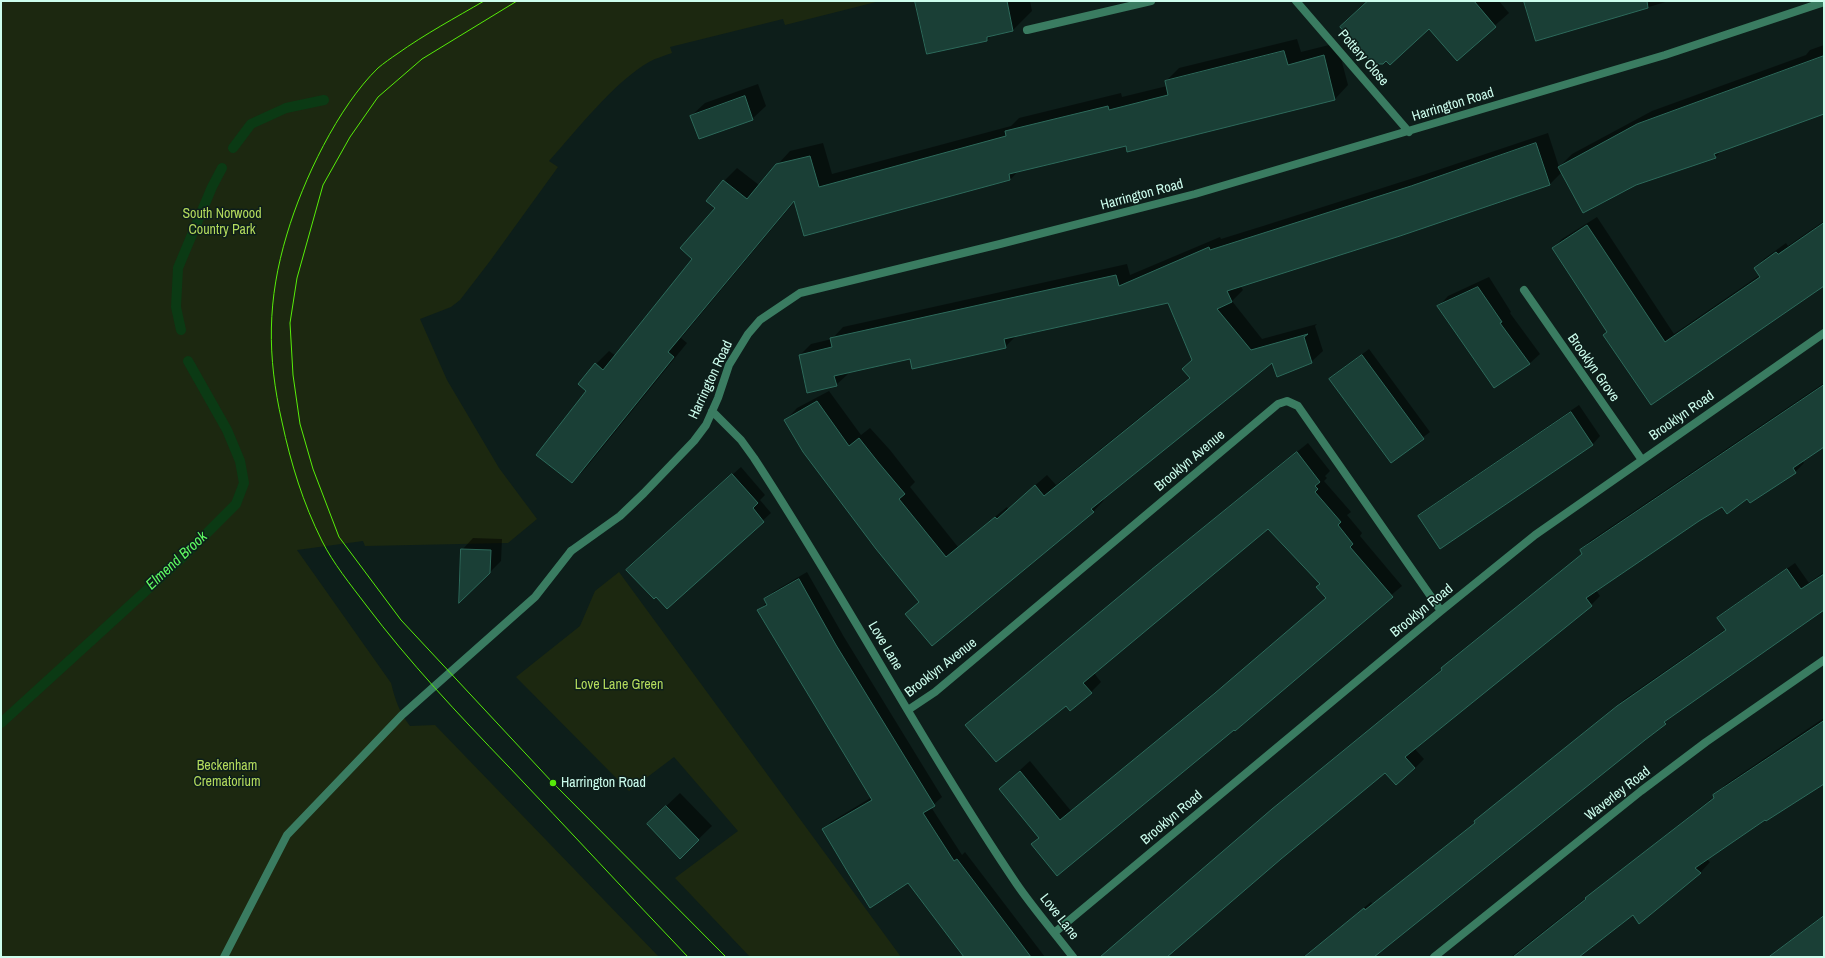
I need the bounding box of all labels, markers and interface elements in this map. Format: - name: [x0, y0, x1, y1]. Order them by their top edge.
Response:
- street label: Pottery Close: [1334, 26, 1392, 90]
- street label: Harrington Road: [1410, 85, 1496, 125]
- street label: Harrington Road: [1099, 176, 1185, 214]
- park label: South Norwood Country Park: [182, 206, 262, 238]
- street label: Brooklyn Grove: [1563, 331, 1623, 405]
- street label: Harrington Road: [685, 338, 737, 422]
- street label: Brooklyn Road: [1646, 388, 1718, 444]
- street label: Brooklyn Avenue: [1151, 427, 1229, 495]
- water label: Elmend Brook: [143, 528, 211, 594]
- street label: Brooklyn Road: [1387, 581, 1457, 641]
- street label: Love Lane: [864, 619, 906, 673]
- street label: Brooklyn Avenue: [902, 635, 980, 701]
- park label: Love Lane Green: [575, 677, 663, 693]
- park label: Beckenham Crematorium: [194, 758, 260, 790]
- street label: Waverley Road: [1582, 763, 1654, 825]
- place label: Harrington Road: [561, 775, 646, 791]
- marker: Harrington Road: [548, 778, 558, 788]
- street label: Brooklyn Road: [1138, 787, 1206, 849]
- street label: Love Lane: [1036, 891, 1082, 943]

